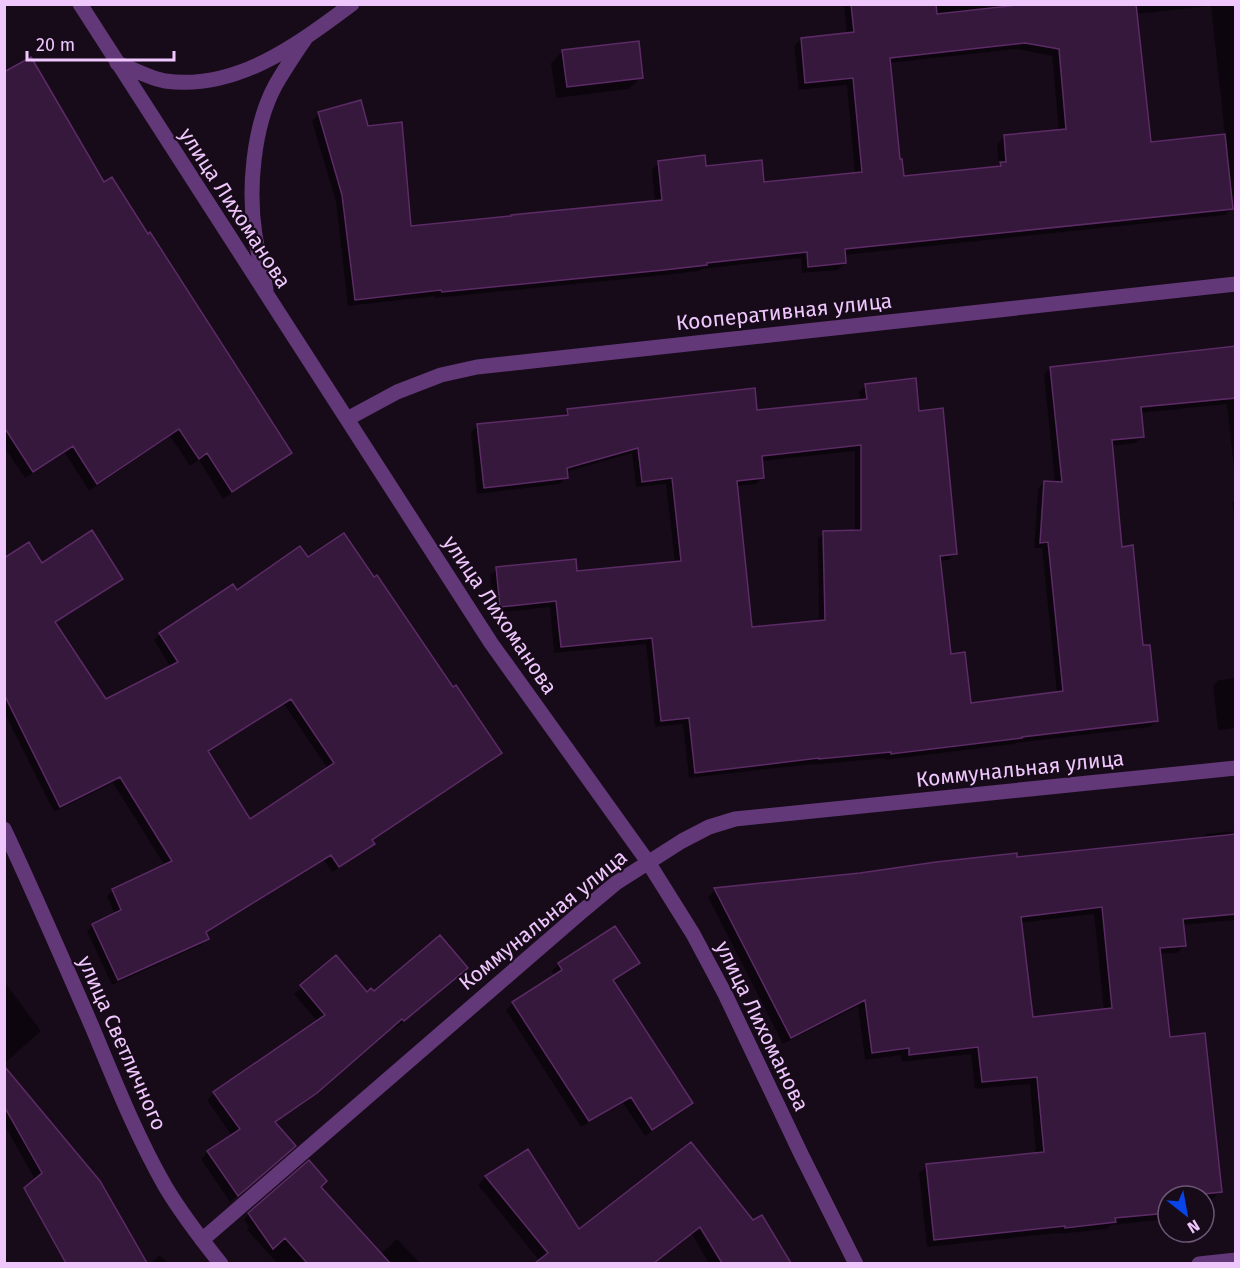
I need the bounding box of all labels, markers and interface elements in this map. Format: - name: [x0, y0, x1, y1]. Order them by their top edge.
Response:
- scale bar: [27, 24, 174, 62]
- text: 20 m: [36, 34, 75, 56]
- street label: улица Лихоманова: [173, 123, 297, 293]
- street label: Кооперативная улица: [675, 288, 893, 336]
- street label: улица Лихоманова: [437, 531, 563, 699]
- street label: Коммунальная улица: [915, 745, 1125, 793]
- street label: Коммунальная улица: [454, 844, 632, 996]
- street label: улица Лихоманова: [710, 937, 814, 1115]
- street label: улица Светличного: [72, 952, 172, 1134]
- north arrow: [1156, 1184, 1216, 1244]
- text: N: [1184, 1216, 1203, 1237]

